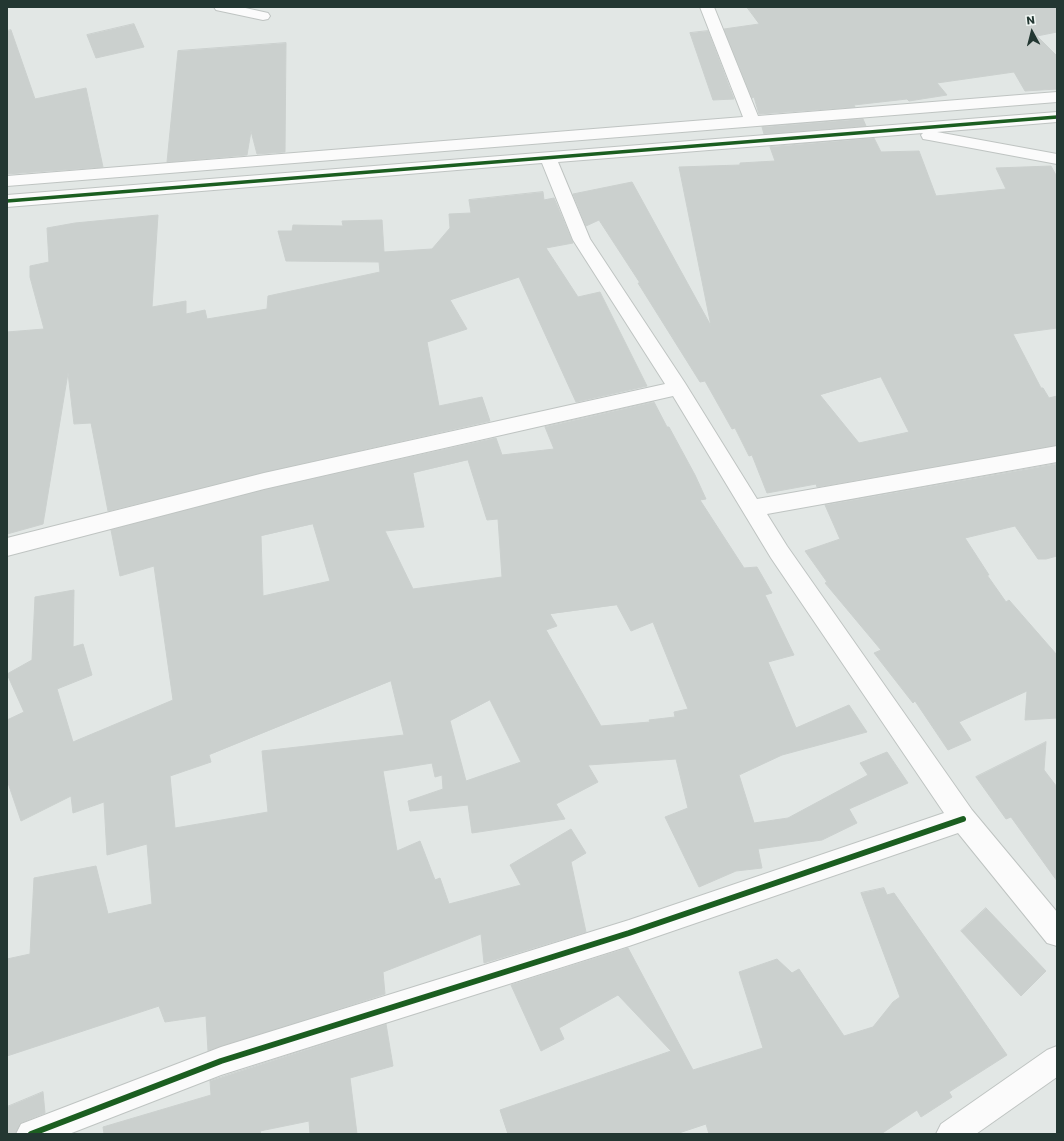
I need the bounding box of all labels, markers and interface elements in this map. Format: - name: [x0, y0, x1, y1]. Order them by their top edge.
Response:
- north arrow: [1012, 12, 1052, 52]
- text: N: [1025, 12, 1036, 29]

